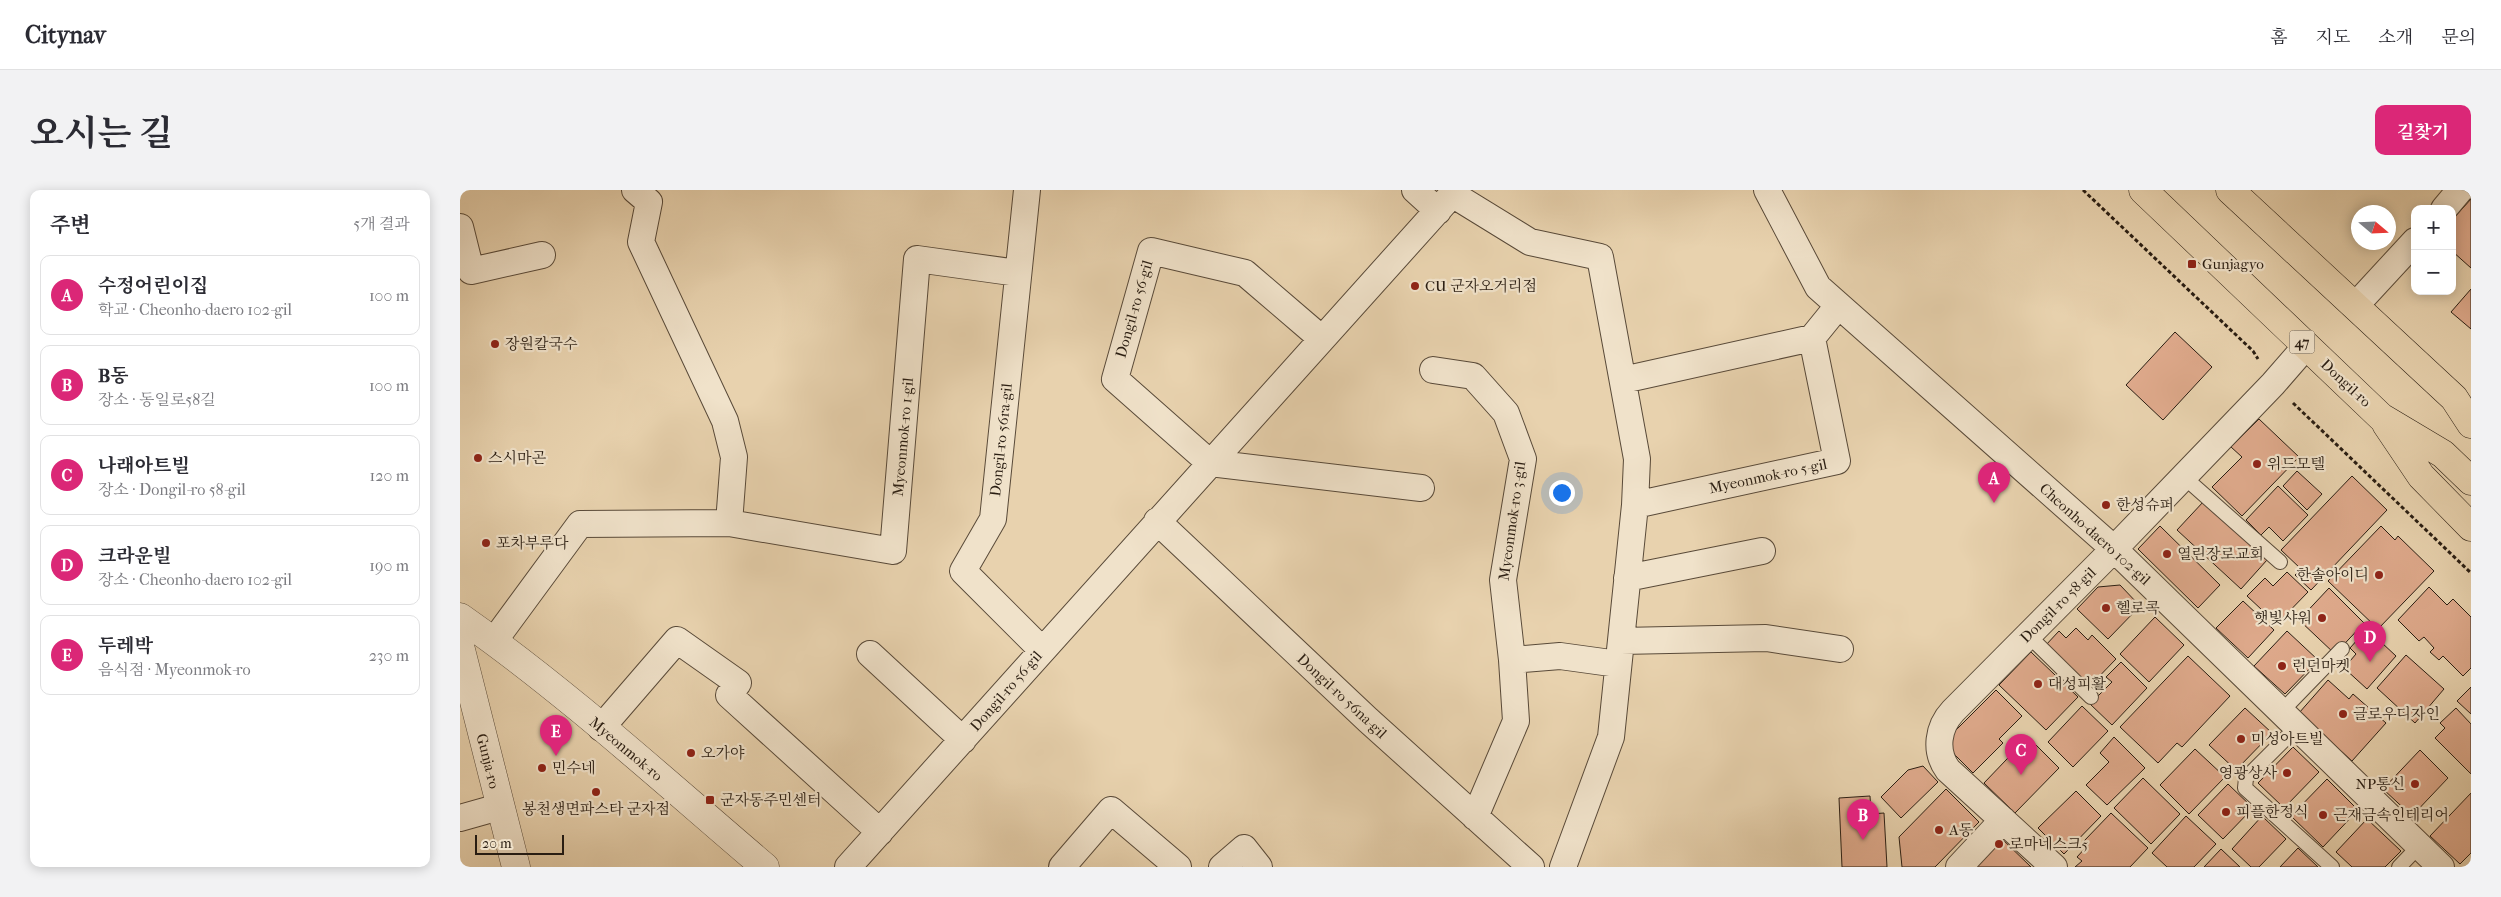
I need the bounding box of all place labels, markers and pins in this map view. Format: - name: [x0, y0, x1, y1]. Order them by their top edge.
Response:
- place label: Gunjagyo: [2202, 255, 2264, 273]
- marker: Gunjagyo: [2186, 258, 2198, 270]
- place label: CU 군자오거리점: [1425, 277, 1537, 295]
- marker: CU 군자오거리점: [1409, 280, 1421, 292]
- place label: 장원칼국수: [505, 335, 578, 353]
- marker: 장원칼국수: [489, 338, 501, 350]
- place label: 스시마곤: [488, 449, 546, 467]
- marker: 스시마곤: [472, 452, 484, 464]
- place label: 위드모텔: [2267, 455, 2325, 473]
- marker: 위드모텔: [2251, 458, 2263, 470]
- pin: A: [1978, 462, 2010, 503]
- place label: 한성슈퍼: [2116, 496, 2174, 514]
- marker: 한성슈퍼: [2100, 499, 2112, 511]
- place label: 포차부루다: [496, 534, 569, 552]
- marker: 포차부루다: [480, 537, 492, 549]
- place label: 열린장로교회: [2177, 545, 2264, 563]
- marker: 열린장로교회: [2161, 548, 2173, 560]
- place label: 한솔아이디: [2297, 566, 2369, 584]
- marker: 한솔아이디: [2373, 569, 2385, 581]
- place label: 헬로콕: [2116, 599, 2160, 617]
- marker: 헬로콕: [2100, 602, 2112, 614]
- place label: 햇빛샤워: [2254, 609, 2312, 627]
- marker: 햇빛샤워: [2316, 612, 2328, 624]
- pin: D: [2354, 621, 2386, 662]
- place label: 런던마켓: [2292, 657, 2350, 675]
- marker: 런던마켓: [2276, 660, 2288, 672]
- place label: 대성피활: [2048, 675, 2106, 693]
- marker: 대성피활: [2032, 678, 2044, 690]
- place label: 글로우디자인: [2353, 705, 2440, 723]
- marker: 글로우디자인: [2337, 708, 2349, 720]
- pin: E: [540, 715, 572, 756]
- place label: 미성아트빌: [2251, 730, 2323, 748]
- marker: 미성아트빌: [2235, 733, 2247, 745]
- pin: C: [2005, 734, 2037, 775]
- place label: 오가야: [701, 744, 745, 762]
- marker: 오가야: [685, 747, 697, 759]
- place label: 민수네: [552, 759, 595, 777]
- marker: 민수네: [536, 762, 548, 774]
- place label: 영광상사: [2219, 764, 2278, 782]
- marker: 영광상사: [2281, 767, 2293, 779]
- place label: NP통신: [2356, 775, 2405, 793]
- marker: NP통신: [2409, 778, 2421, 790]
- marker: 봉천생면파스타 군자점: [590, 786, 602, 798]
- place label: 군자동주민센터: [720, 791, 821, 809]
- marker: 군자동주민센터: [704, 794, 716, 806]
- pin: B: [1847, 799, 1879, 840]
- place label: 봉천생면파스타 군자점: [522, 800, 670, 818]
- place label: 피플한정식: [2236, 803, 2308, 821]
- marker: 피플한정식: [2220, 806, 2232, 818]
- place label: 근재금속인테리어: [2333, 806, 2449, 824]
- marker: 근재금속인테리어: [2317, 809, 2329, 821]
- place label: A동: [1948, 821, 1974, 839]
- marker: A동: [1933, 824, 1945, 836]
- place label: 로마네스크5: [2009, 835, 2088, 853]
- marker: 로마네스크5: [1993, 838, 2005, 850]

